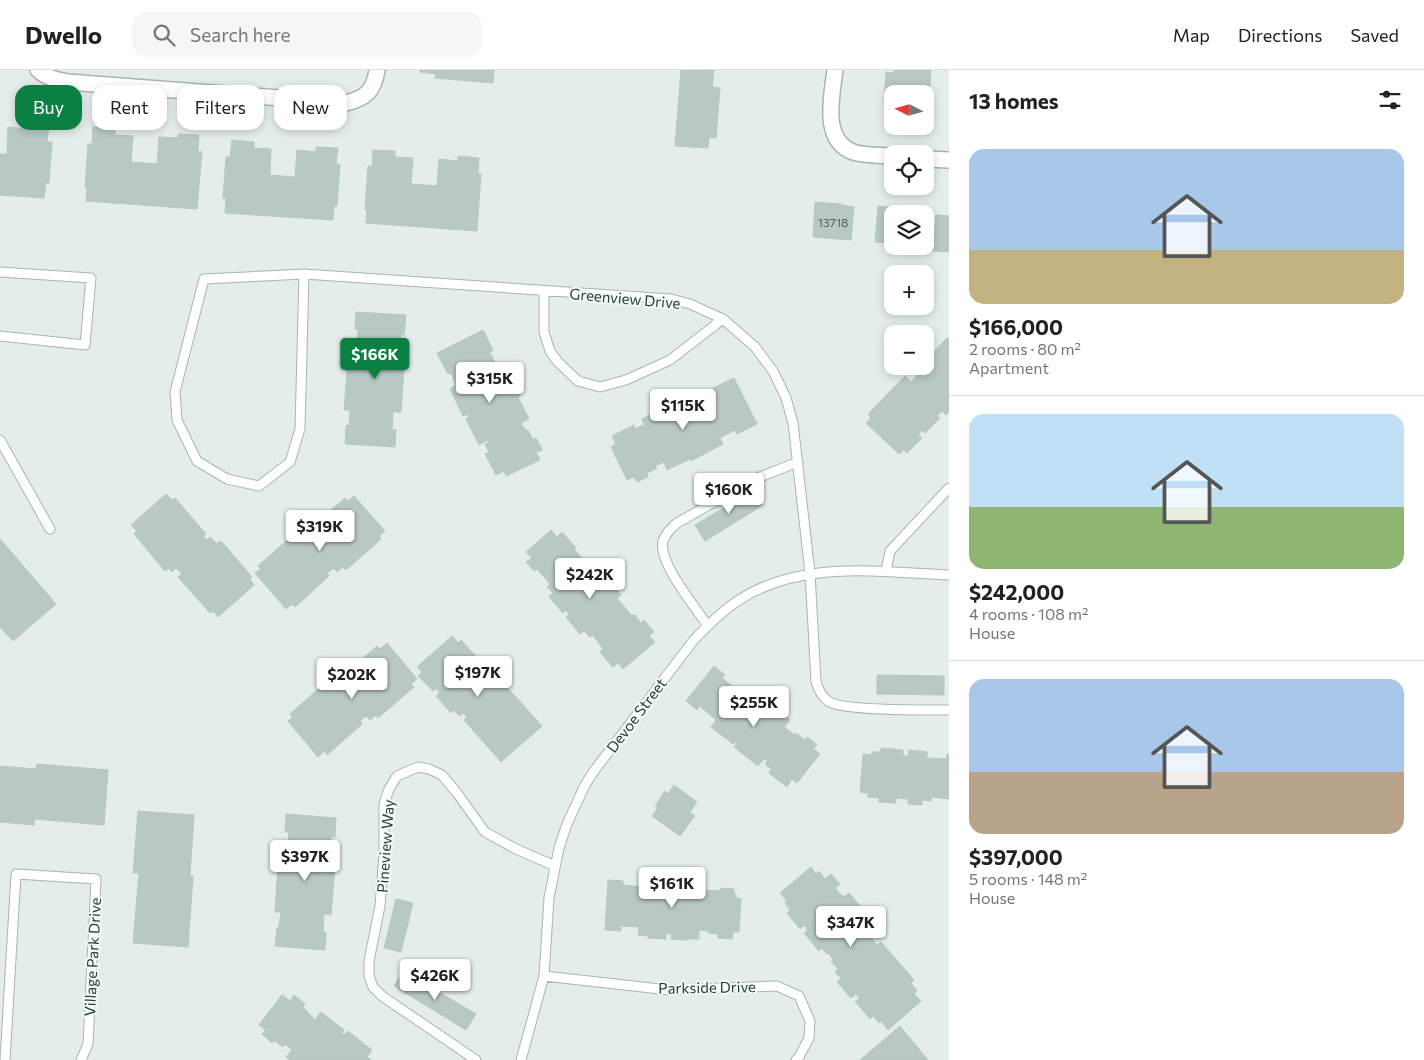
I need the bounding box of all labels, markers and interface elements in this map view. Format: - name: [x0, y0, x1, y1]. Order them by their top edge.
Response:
- search box: [132, 12, 482, 57]
- text: Dwello: [25, 20, 102, 49]
- icon: search: [150, 21, 178, 49]
- text: Search here: [190, 23, 291, 46]
- text: Map: [1173, 24, 1210, 46]
- text: Directions: [1238, 24, 1322, 46]
- text: Saved: [1350, 24, 1399, 46]
- chip: Buy: [15, 85, 82, 130]
- chip: Rent: [92, 85, 167, 130]
- chip: Filters: [177, 85, 264, 130]
- chip: New: [274, 85, 347, 130]
- north arrow: [884, 85, 934, 135]
- map controls: [884, 85, 934, 375]
- icon: filters: [1376, 86, 1404, 114]
- text: 13 homes: [969, 88, 1059, 113]
- button: locate: [884, 145, 934, 195]
- icon: home: [1142, 181, 1232, 271]
- button: layers: [884, 205, 934, 255]
- house number: 13718: [818, 215, 848, 229]
- button: +: [884, 265, 934, 315]
- street label: Greenview Drive: [569, 284, 681, 312]
- text: $166,000: [969, 314, 1063, 339]
- button: −: [884, 325, 934, 375]
- pin: $166K: [340, 338, 410, 380]
- text: 2 rooms · 80 m²: [969, 339, 1081, 358]
- text: $166K: [351, 344, 399, 363]
- text: Apartment: [969, 358, 1049, 377]
- pin: $315K: [455, 362, 525, 404]
- text: $315K: [467, 368, 513, 387]
- pin: $115K: [648, 388, 718, 431]
- text: $115K: [661, 395, 705, 414]
- icon: home: [1142, 447, 1232, 537]
- pin: $160K: [694, 472, 764, 515]
- text: $160K: [705, 479, 753, 498]
- pin: $319K: [285, 510, 355, 552]
- text: $319K: [297, 516, 343, 535]
- pin: $242K: [555, 558, 625, 600]
- text: $242K: [566, 564, 614, 583]
- text: $242,000: [969, 579, 1064, 604]
- text: 4 rooms · 108 m²: [969, 604, 1089, 623]
- text: House: [969, 623, 1015, 642]
- pin: $197K: [443, 656, 513, 698]
- pin: $202K: [317, 658, 387, 700]
- text: $197K: [455, 662, 501, 681]
- text: $202K: [327, 664, 377, 683]
- street label: Devoe Street: [602, 674, 670, 756]
- pin: $255K: [719, 686, 789, 728]
- text: $255K: [730, 692, 778, 711]
- icon: home: [1142, 712, 1232, 802]
- street label: Pineview Way: [373, 798, 397, 893]
- pin: $397K: [270, 840, 340, 882]
- text: $397,000: [969, 844, 1063, 869]
- text: $397K: [281, 846, 329, 865]
- pin: $161K: [637, 866, 707, 909]
- text: 5 rooms · 148 m²: [969, 869, 1087, 888]
- text: $161K: [650, 873, 694, 892]
- text: House: [969, 888, 1015, 907]
- street label: Village Park Drive: [80, 897, 104, 1017]
- pin: $347K: [816, 906, 886, 948]
- text: $347K: [827, 912, 875, 931]
- pin: $426K: [400, 958, 470, 1001]
- text: $426K: [411, 965, 459, 984]
- street label: Parkside Drive: [658, 977, 756, 997]

